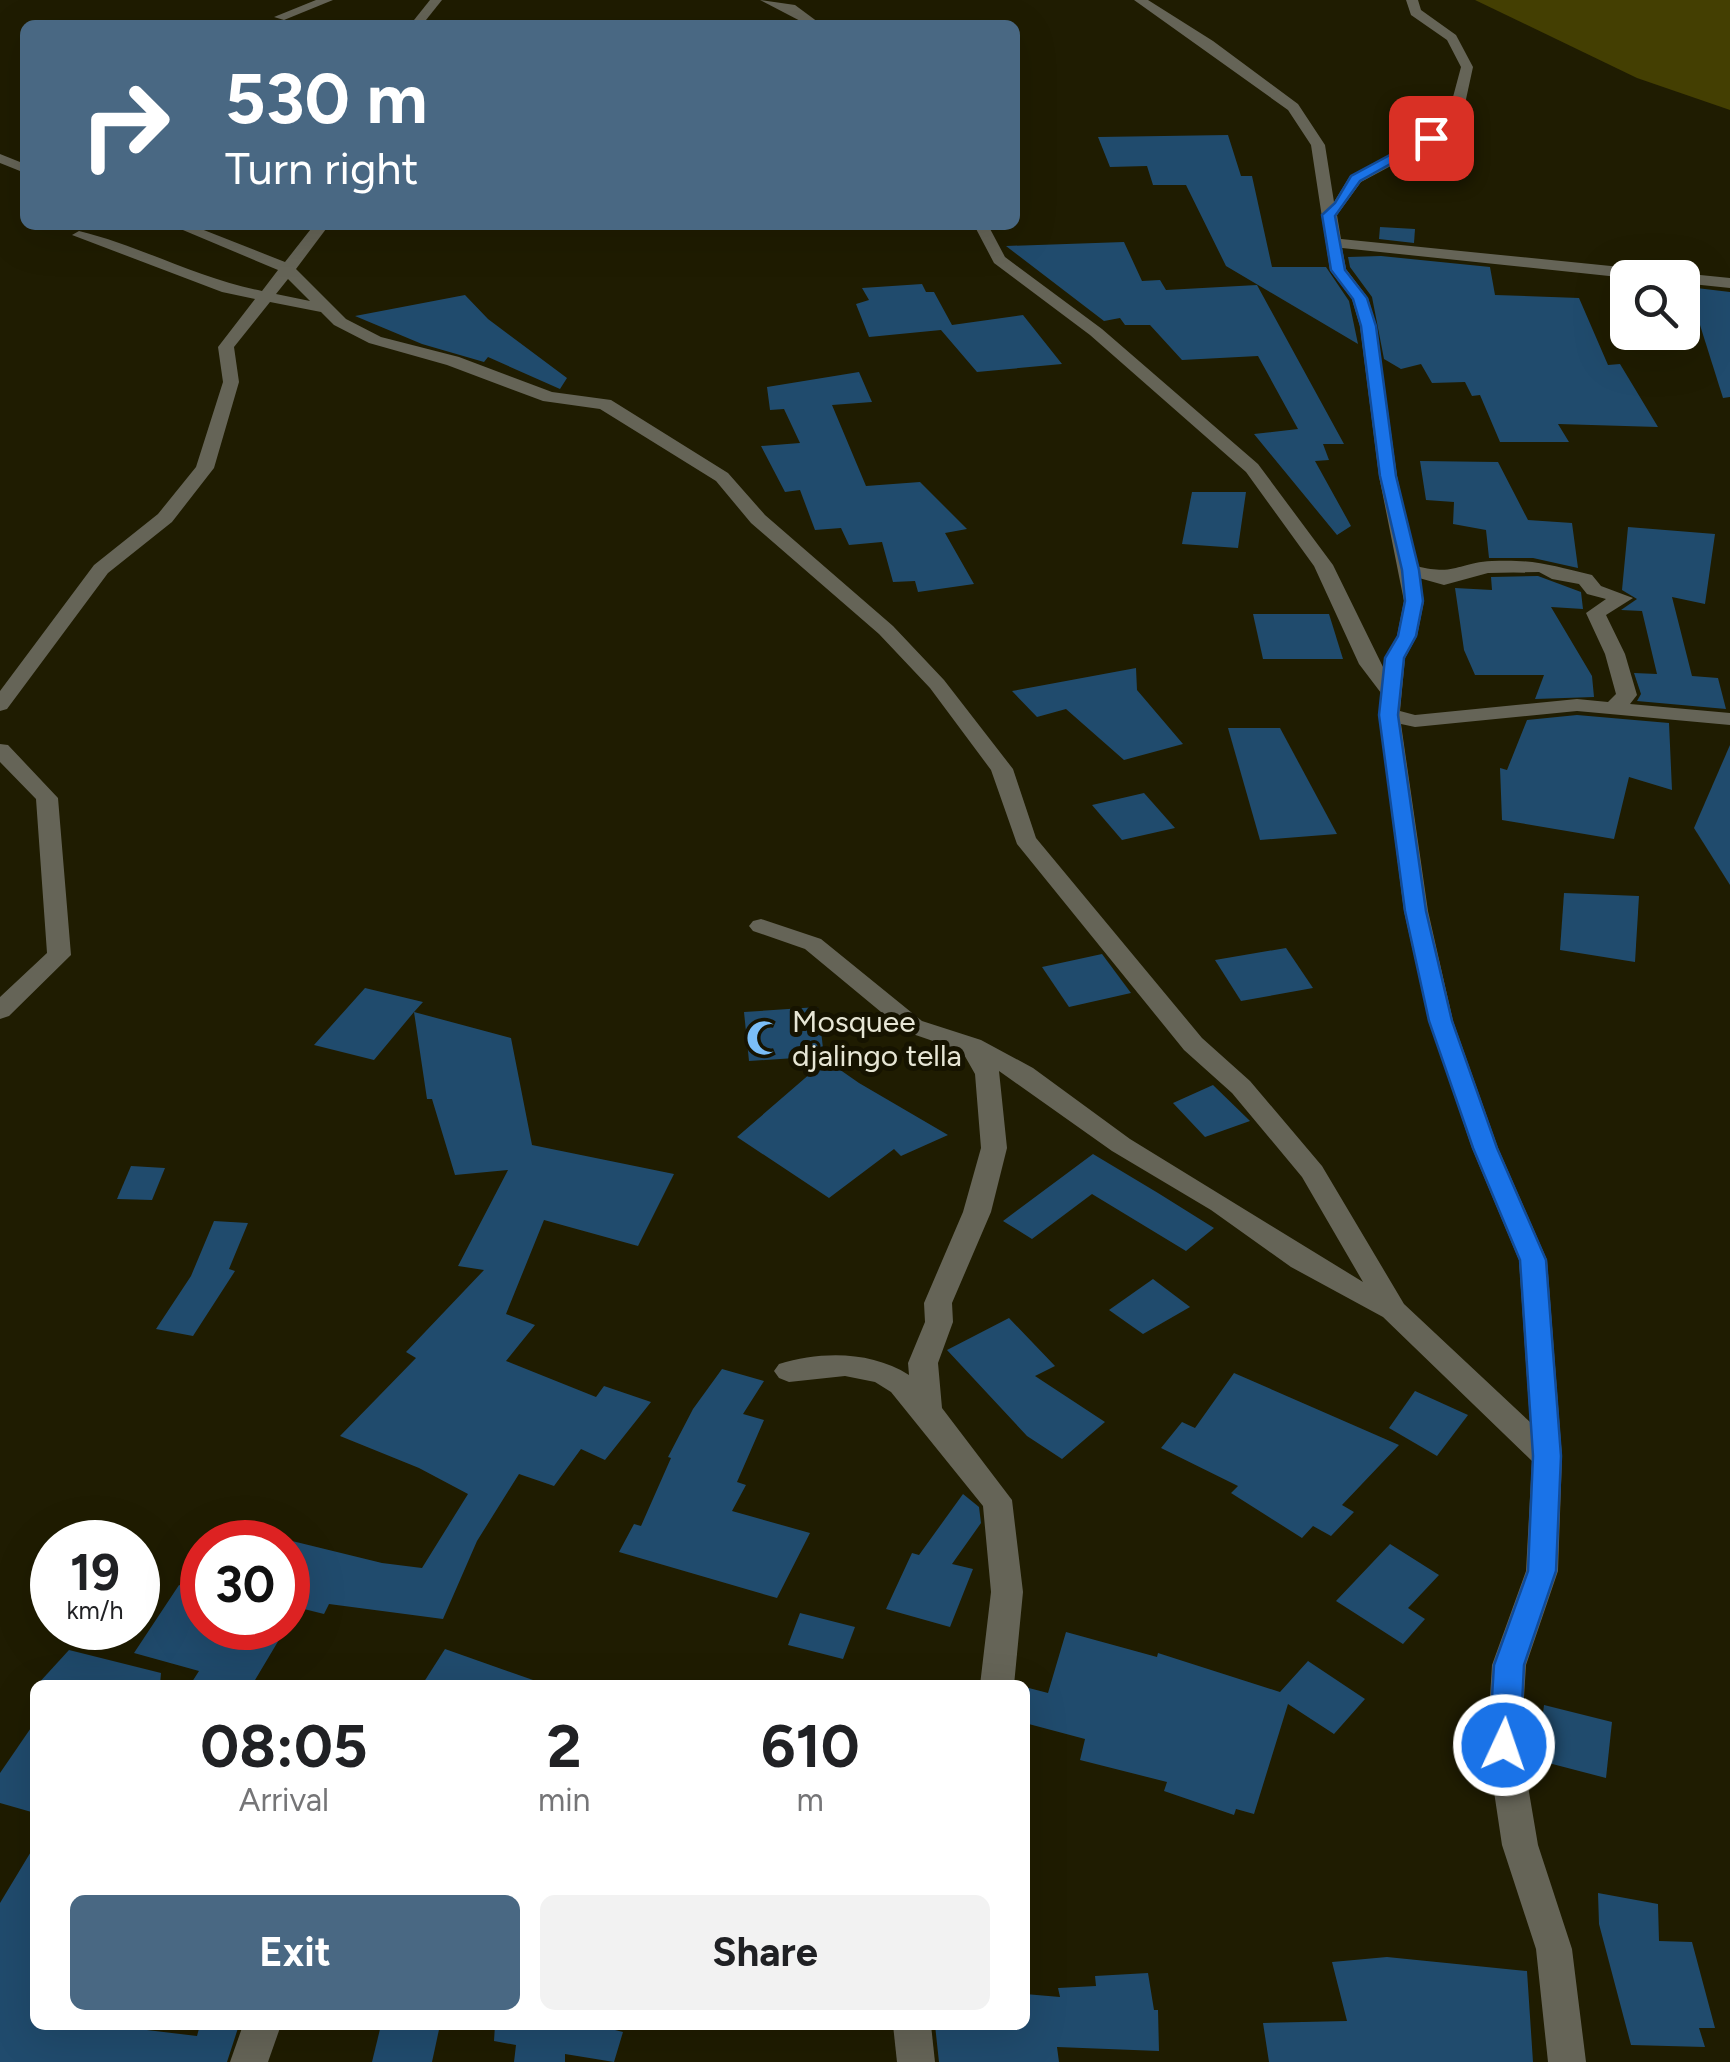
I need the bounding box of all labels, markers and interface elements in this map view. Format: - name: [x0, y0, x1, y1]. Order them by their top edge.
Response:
- text: 530 m: [225, 56, 428, 141]
- icon: right: [60, 60, 190, 190]
- pin: [1389, 96, 1474, 181]
- icon: arrive: [1404, 111, 1459, 166]
- text: Turn right: [225, 141, 418, 195]
- map controls: [1610, 260, 1700, 350]
- button: search: [1610, 260, 1700, 350]
- place label: Mosquee djalingo tella: [792, 1003, 962, 1074]
- mosque icon: Mosquee djalingo tella: [745, 1019, 783, 1057]
- speed limit sign: 30: [180, 1520, 310, 1650]
- text: 19: [70, 1542, 120, 1603]
- text: km/h: [66, 1595, 124, 1625]
- position arrow: [1452, 1693, 1556, 1797]
- text: 08:05: [200, 1710, 368, 1782]
- text: 2: [547, 1710, 582, 1782]
- text: 610: [761, 1710, 860, 1782]
- text: Arrival: [239, 1781, 329, 1819]
- text: min: [538, 1781, 590, 1819]
- text: m: [797, 1781, 824, 1819]
- button: Exit: [70, 1895, 520, 2010]
- button: Share: [540, 1895, 990, 2010]

